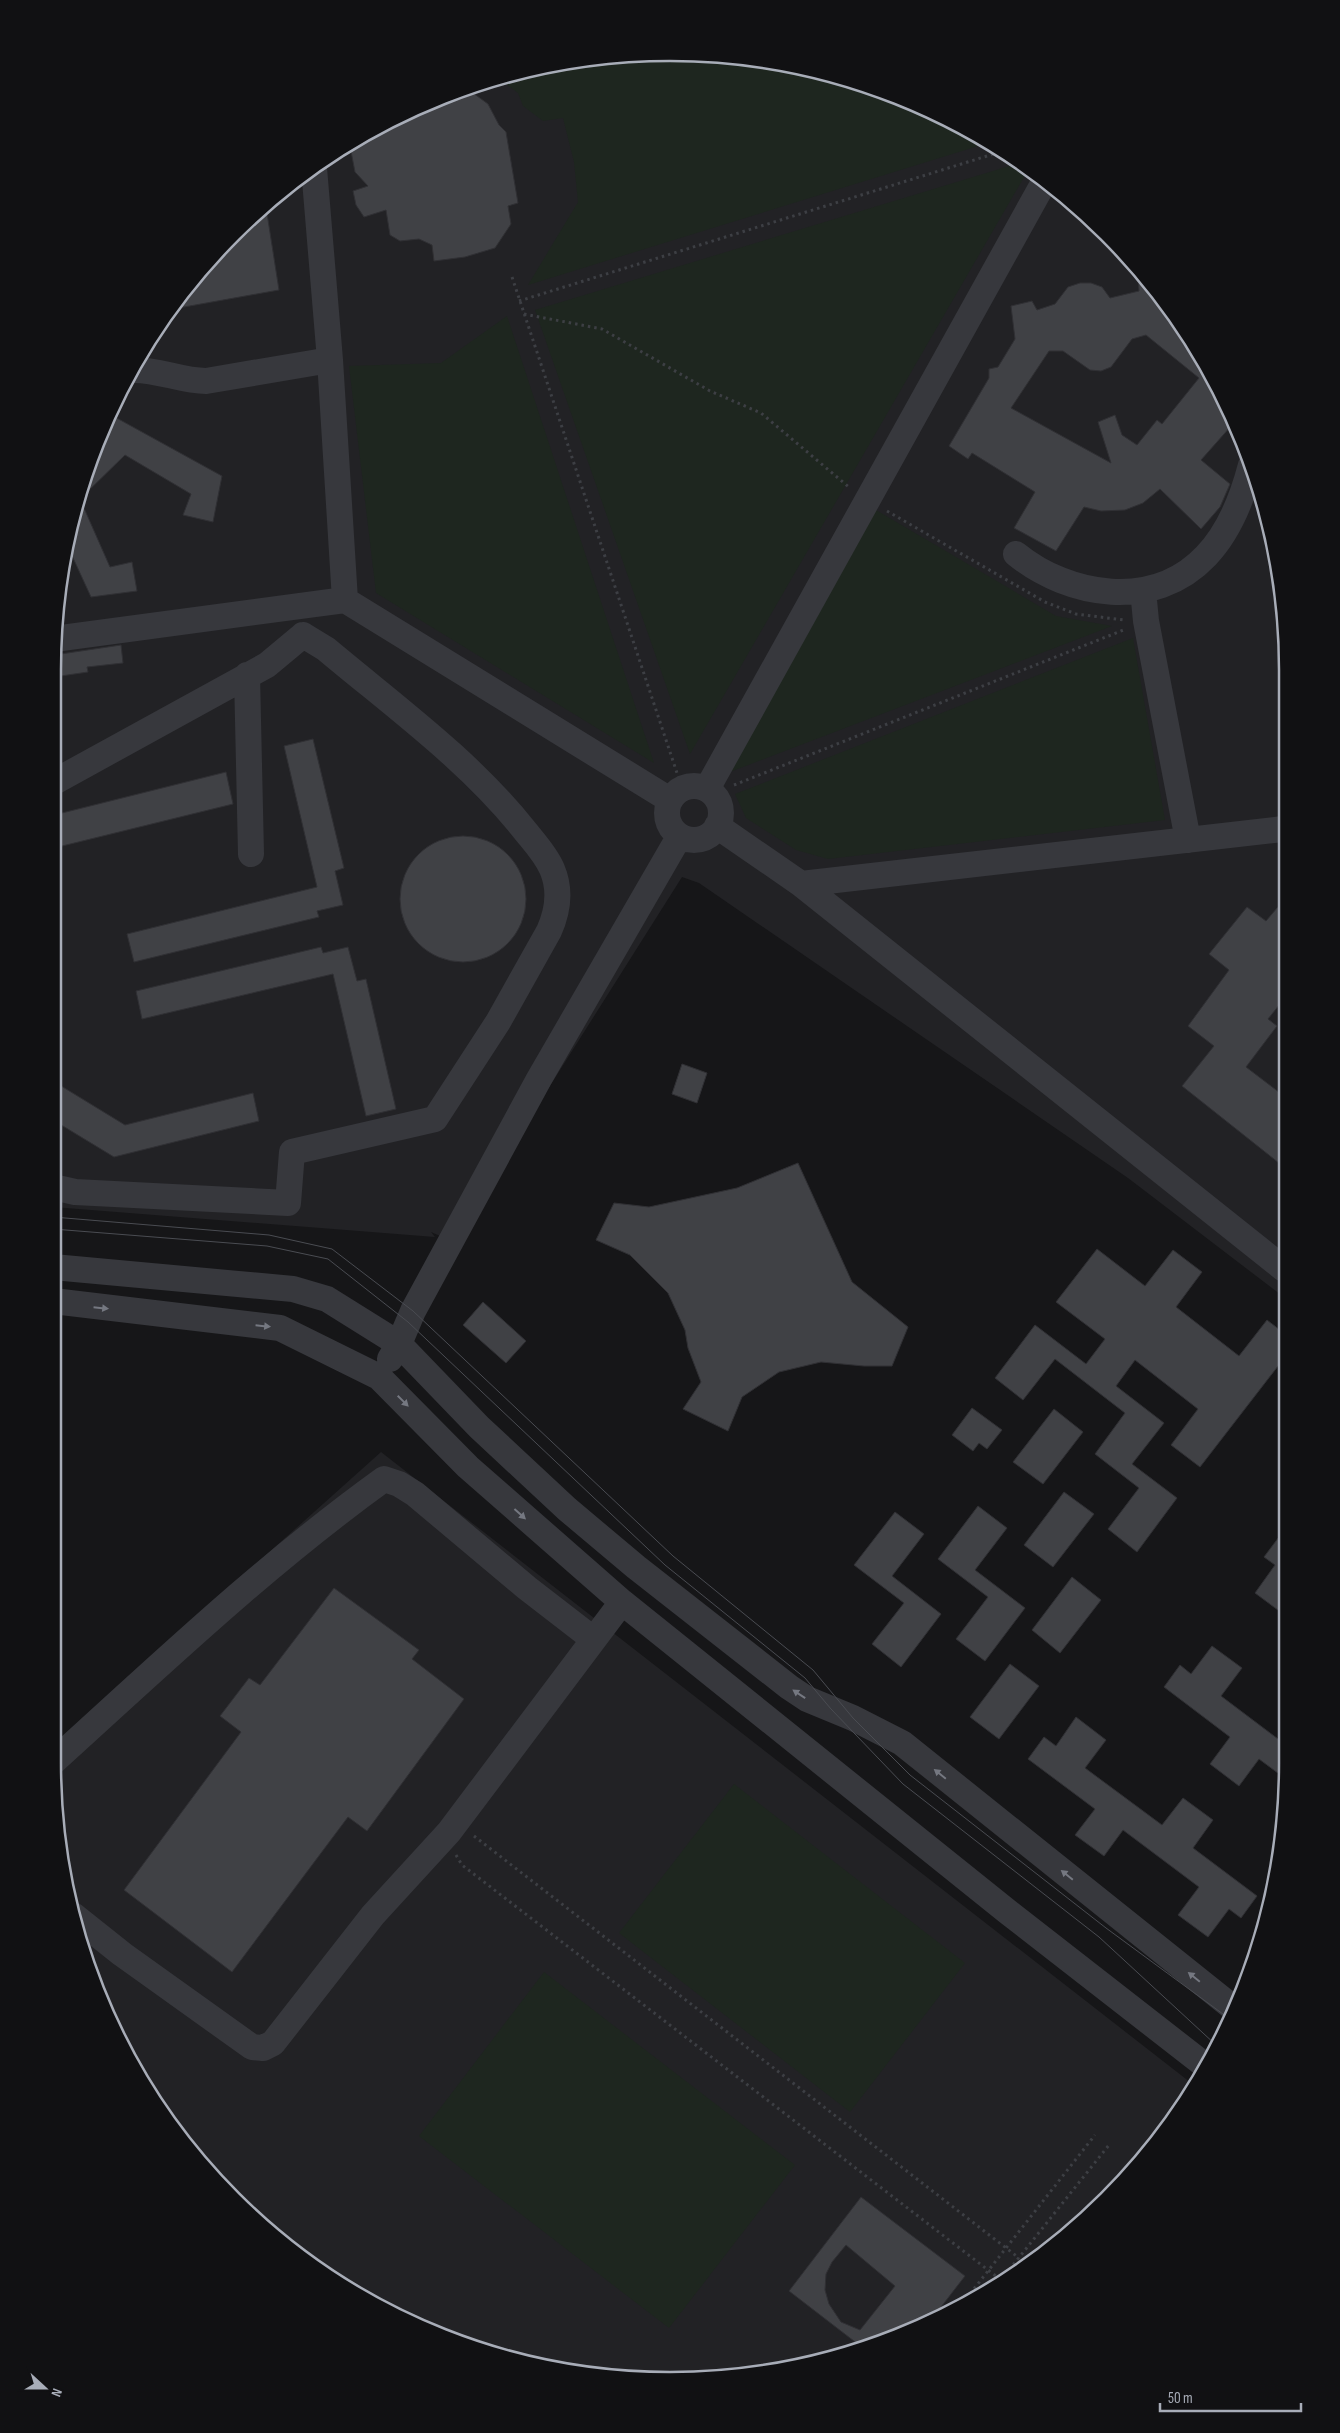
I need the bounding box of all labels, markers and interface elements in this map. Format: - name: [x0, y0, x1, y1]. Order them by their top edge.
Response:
- one-way arrow: [93, 1304, 109, 1312]
- one-way arrow: [255, 1322, 271, 1330]
- one-way arrow: [397, 1395, 409, 1407]
- one-way arrow: [514, 1508, 526, 1520]
- one-way arrow: [793, 1689, 806, 1699]
- one-way arrow: [934, 1768, 947, 1779]
- one-way arrow: [1060, 1870, 1073, 1881]
- one-way arrow: [1187, 1971, 1200, 1982]
- north arrow: [20, 2363, 70, 2413]
- scale bar: [1160, 2380, 1301, 2412]
- text: N: [47, 2386, 66, 2399]
- text: 50 m: [1168, 2389, 1193, 2408]

